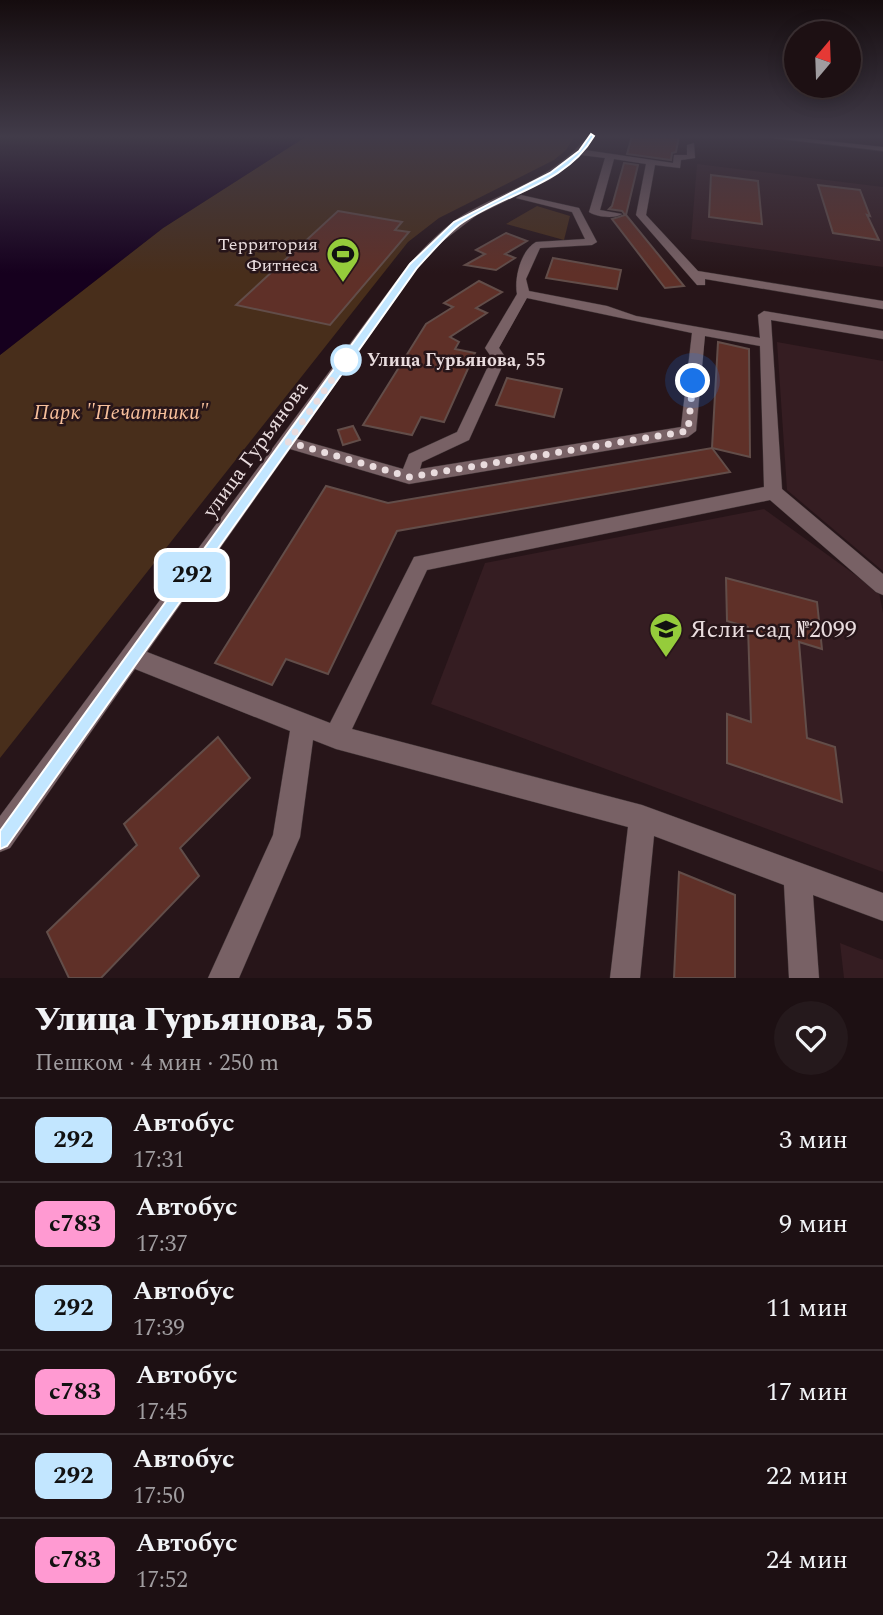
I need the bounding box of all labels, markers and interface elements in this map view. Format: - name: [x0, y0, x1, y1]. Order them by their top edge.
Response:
- north arrow: [784, 21, 861, 98]
- map controls: [784, 21, 861, 98]
- place label: Территория Фитнеса: [218, 231, 318, 279]
- sports icon: Территория Фитнеса: [324, 235, 362, 284]
- marker: Улица Гурьянова, 55: [331, 345, 361, 375]
- place label: Улица Гурьянова, 55: [367, 347, 546, 374]
- your location: [675, 363, 710, 398]
- street label: улица Гурьянова: [194, 374, 317, 526]
- park label: Парк "Печатники": [34, 397, 209, 429]
- line badge: 292: [152, 552, 232, 598]
- text: 292: [172, 557, 212, 593]
- school or university icon: Ясли-сад №2099: [647, 610, 685, 659]
- place label: Ясли-сад №2099: [690, 612, 857, 648]
- text: Улица Гурьянова, 55: [35, 995, 374, 1045]
- button: heart: [774, 1001, 848, 1075]
- text: Пешком · 4 мин · 250 m: [35, 1046, 279, 1081]
- text: Автобус: [133, 1103, 235, 1143]
- text: 3 мин: [779, 1120, 848, 1160]
- text: 292: [53, 1122, 94, 1158]
- text: 17:31: [133, 1143, 185, 1178]
- text: Автобус: [136, 1187, 238, 1227]
- text: 9 мин: [779, 1204, 848, 1244]
- text: с783: [49, 1206, 101, 1242]
- text: 17:37: [136, 1227, 188, 1262]
- text: Автобус: [133, 1271, 235, 1311]
- text: 11 мин: [766, 1288, 848, 1328]
- text: 292: [53, 1290, 94, 1326]
- text: 17:39: [133, 1311, 185, 1346]
- text: Автобус: [136, 1355, 238, 1395]
- text: 17 мин: [766, 1372, 848, 1412]
- text: с783: [49, 1374, 101, 1410]
- text: 17:45: [136, 1395, 188, 1430]
- text: Автобус: [133, 1439, 235, 1479]
- text: 22 мин: [766, 1456, 848, 1496]
- text: 292: [53, 1458, 94, 1494]
- text: 17:50: [133, 1479, 185, 1514]
- text: Автобус: [136, 1523, 238, 1563]
- text: 24 мин: [766, 1540, 848, 1580]
- text: с783: [49, 1542, 101, 1578]
- text: 17:52: [136, 1563, 188, 1598]

